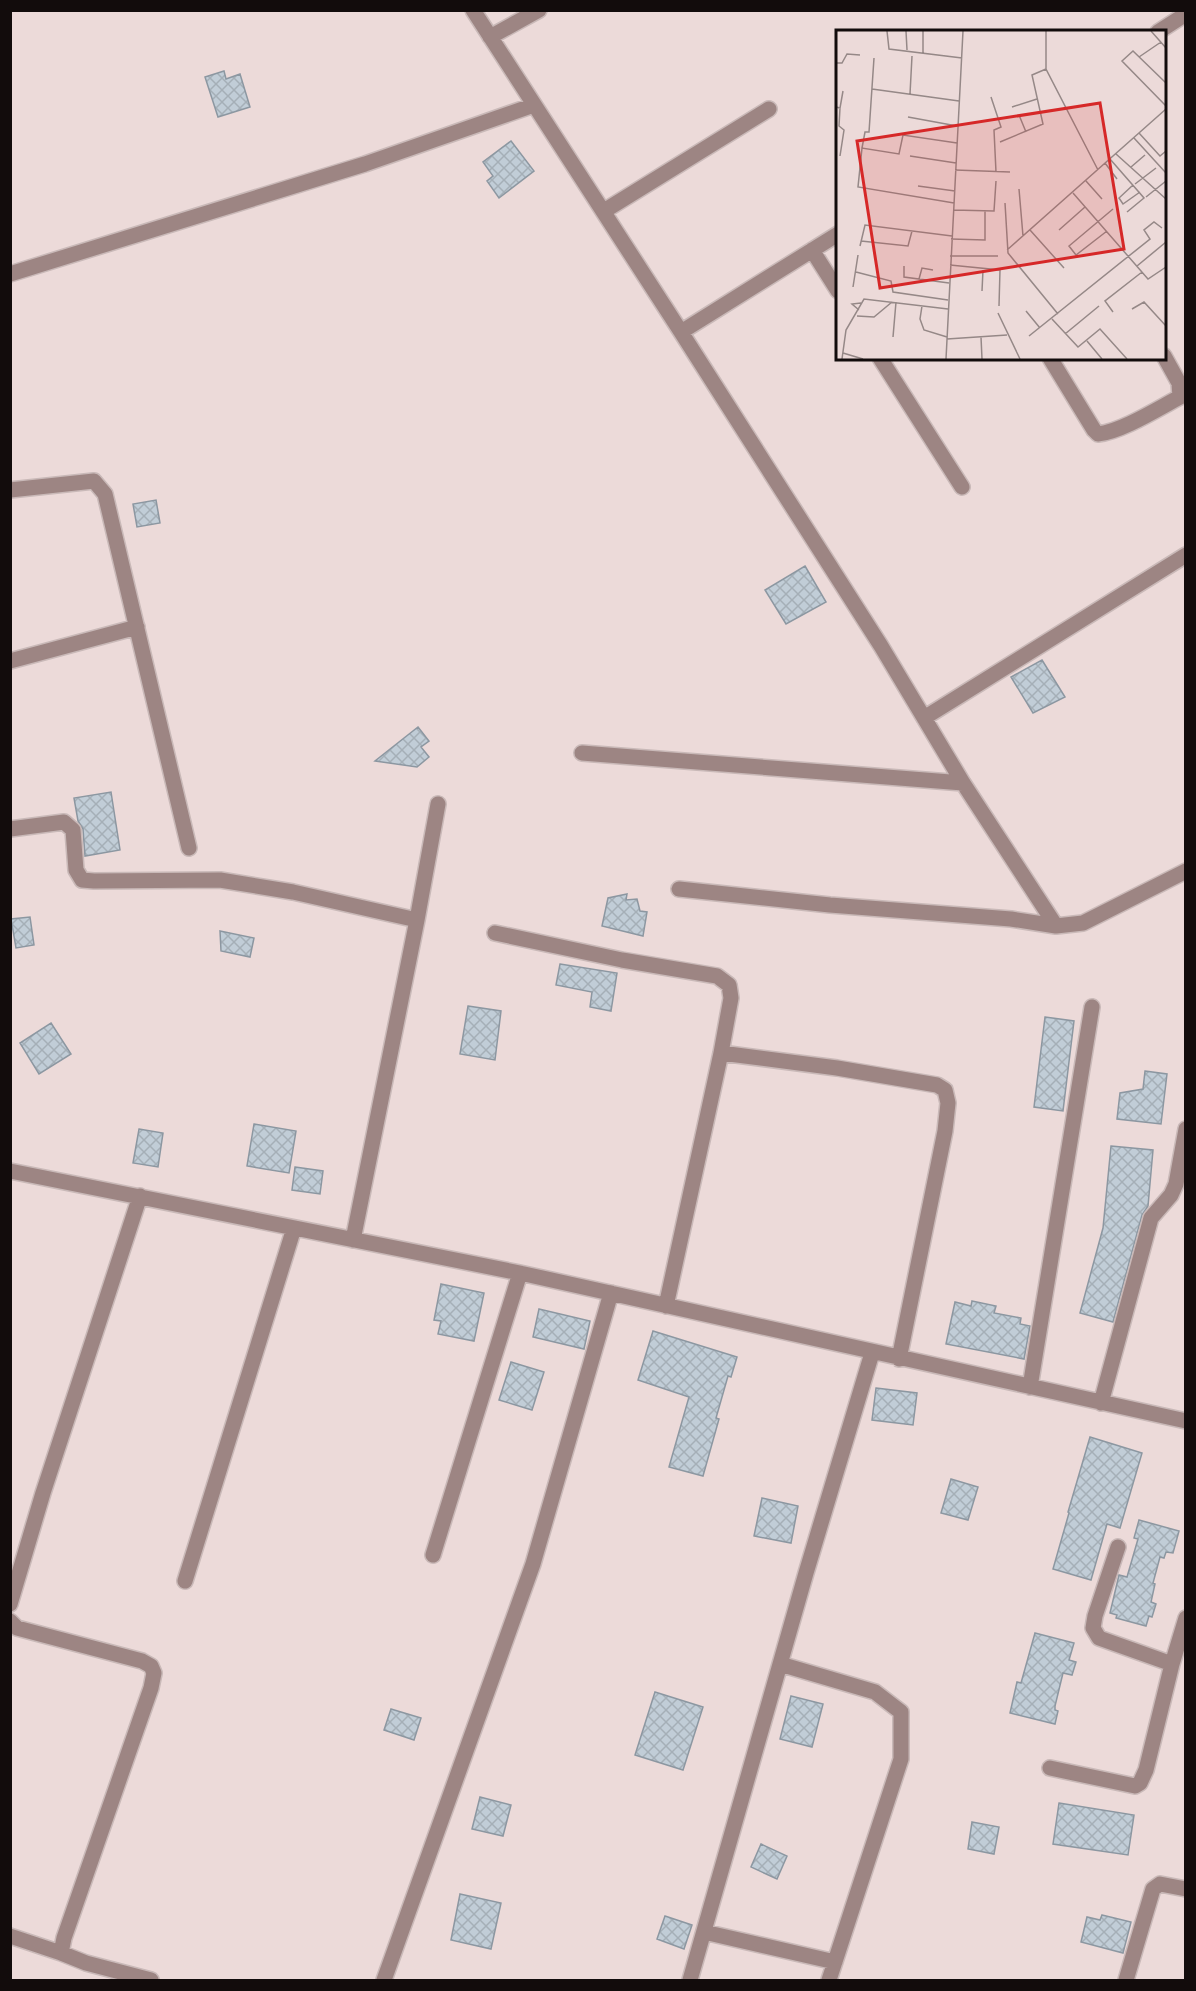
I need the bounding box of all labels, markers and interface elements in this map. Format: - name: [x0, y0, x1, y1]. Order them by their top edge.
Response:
- inset map: [836, 30, 1166, 360]

